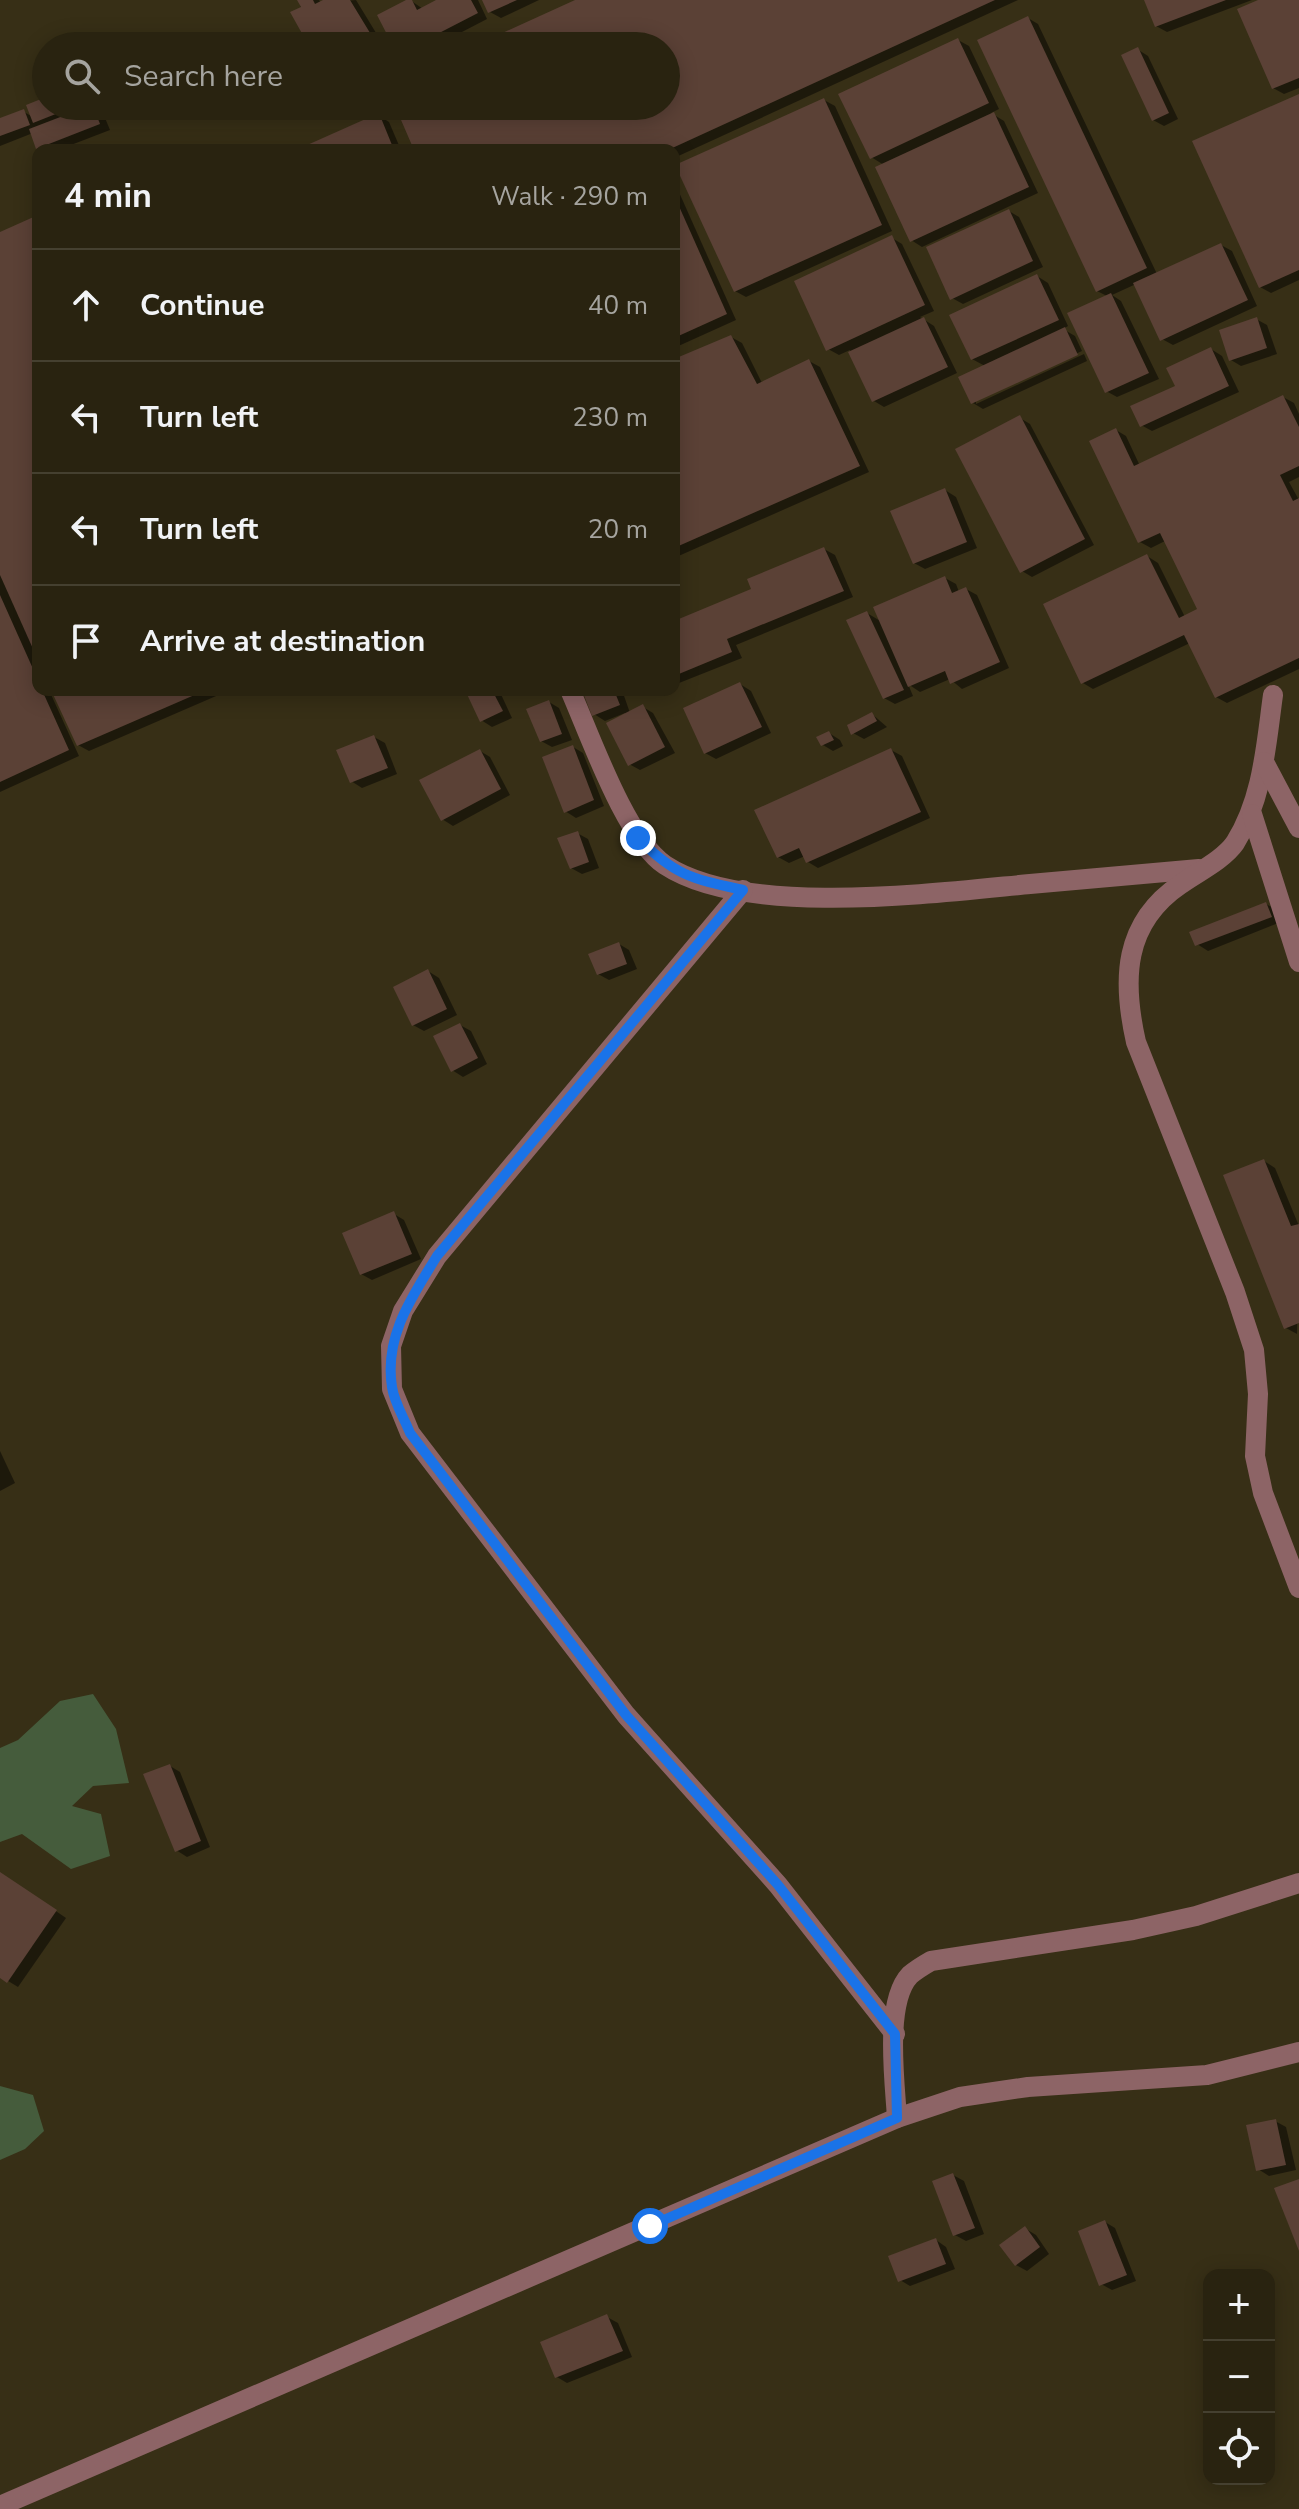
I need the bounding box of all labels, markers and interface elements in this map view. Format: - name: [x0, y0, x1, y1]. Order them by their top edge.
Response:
- search box: [32, 32, 680, 120]
- icon: search: [60, 54, 104, 98]
- text: Search here: [124, 56, 283, 97]
- text: 4 min: [64, 173, 152, 219]
- text: Walk · 290 m: [491, 179, 648, 214]
- icon: ahead: [64, 283, 108, 327]
- text: Continue: [140, 285, 265, 326]
- text: 40 m: [588, 288, 648, 323]
- icon: left: [64, 395, 108, 439]
- text: Turn left: [140, 397, 258, 438]
- text: 230 m: [572, 400, 648, 435]
- icon: left: [64, 507, 108, 551]
- text: Turn left: [140, 509, 258, 550]
- text: 20 m: [588, 512, 648, 547]
- icon: arrive: [64, 619, 108, 663]
- text: Arrive at destination: [140, 621, 425, 662]
- route end: [620, 820, 656, 856]
- route start: [632, 2208, 668, 2244]
- map controls: [1203, 2269, 1275, 2485]
- button: +: [1203, 2269, 1275, 2341]
- button: −: [1203, 2341, 1275, 2413]
- button: locate: [1203, 2413, 1275, 2485]

